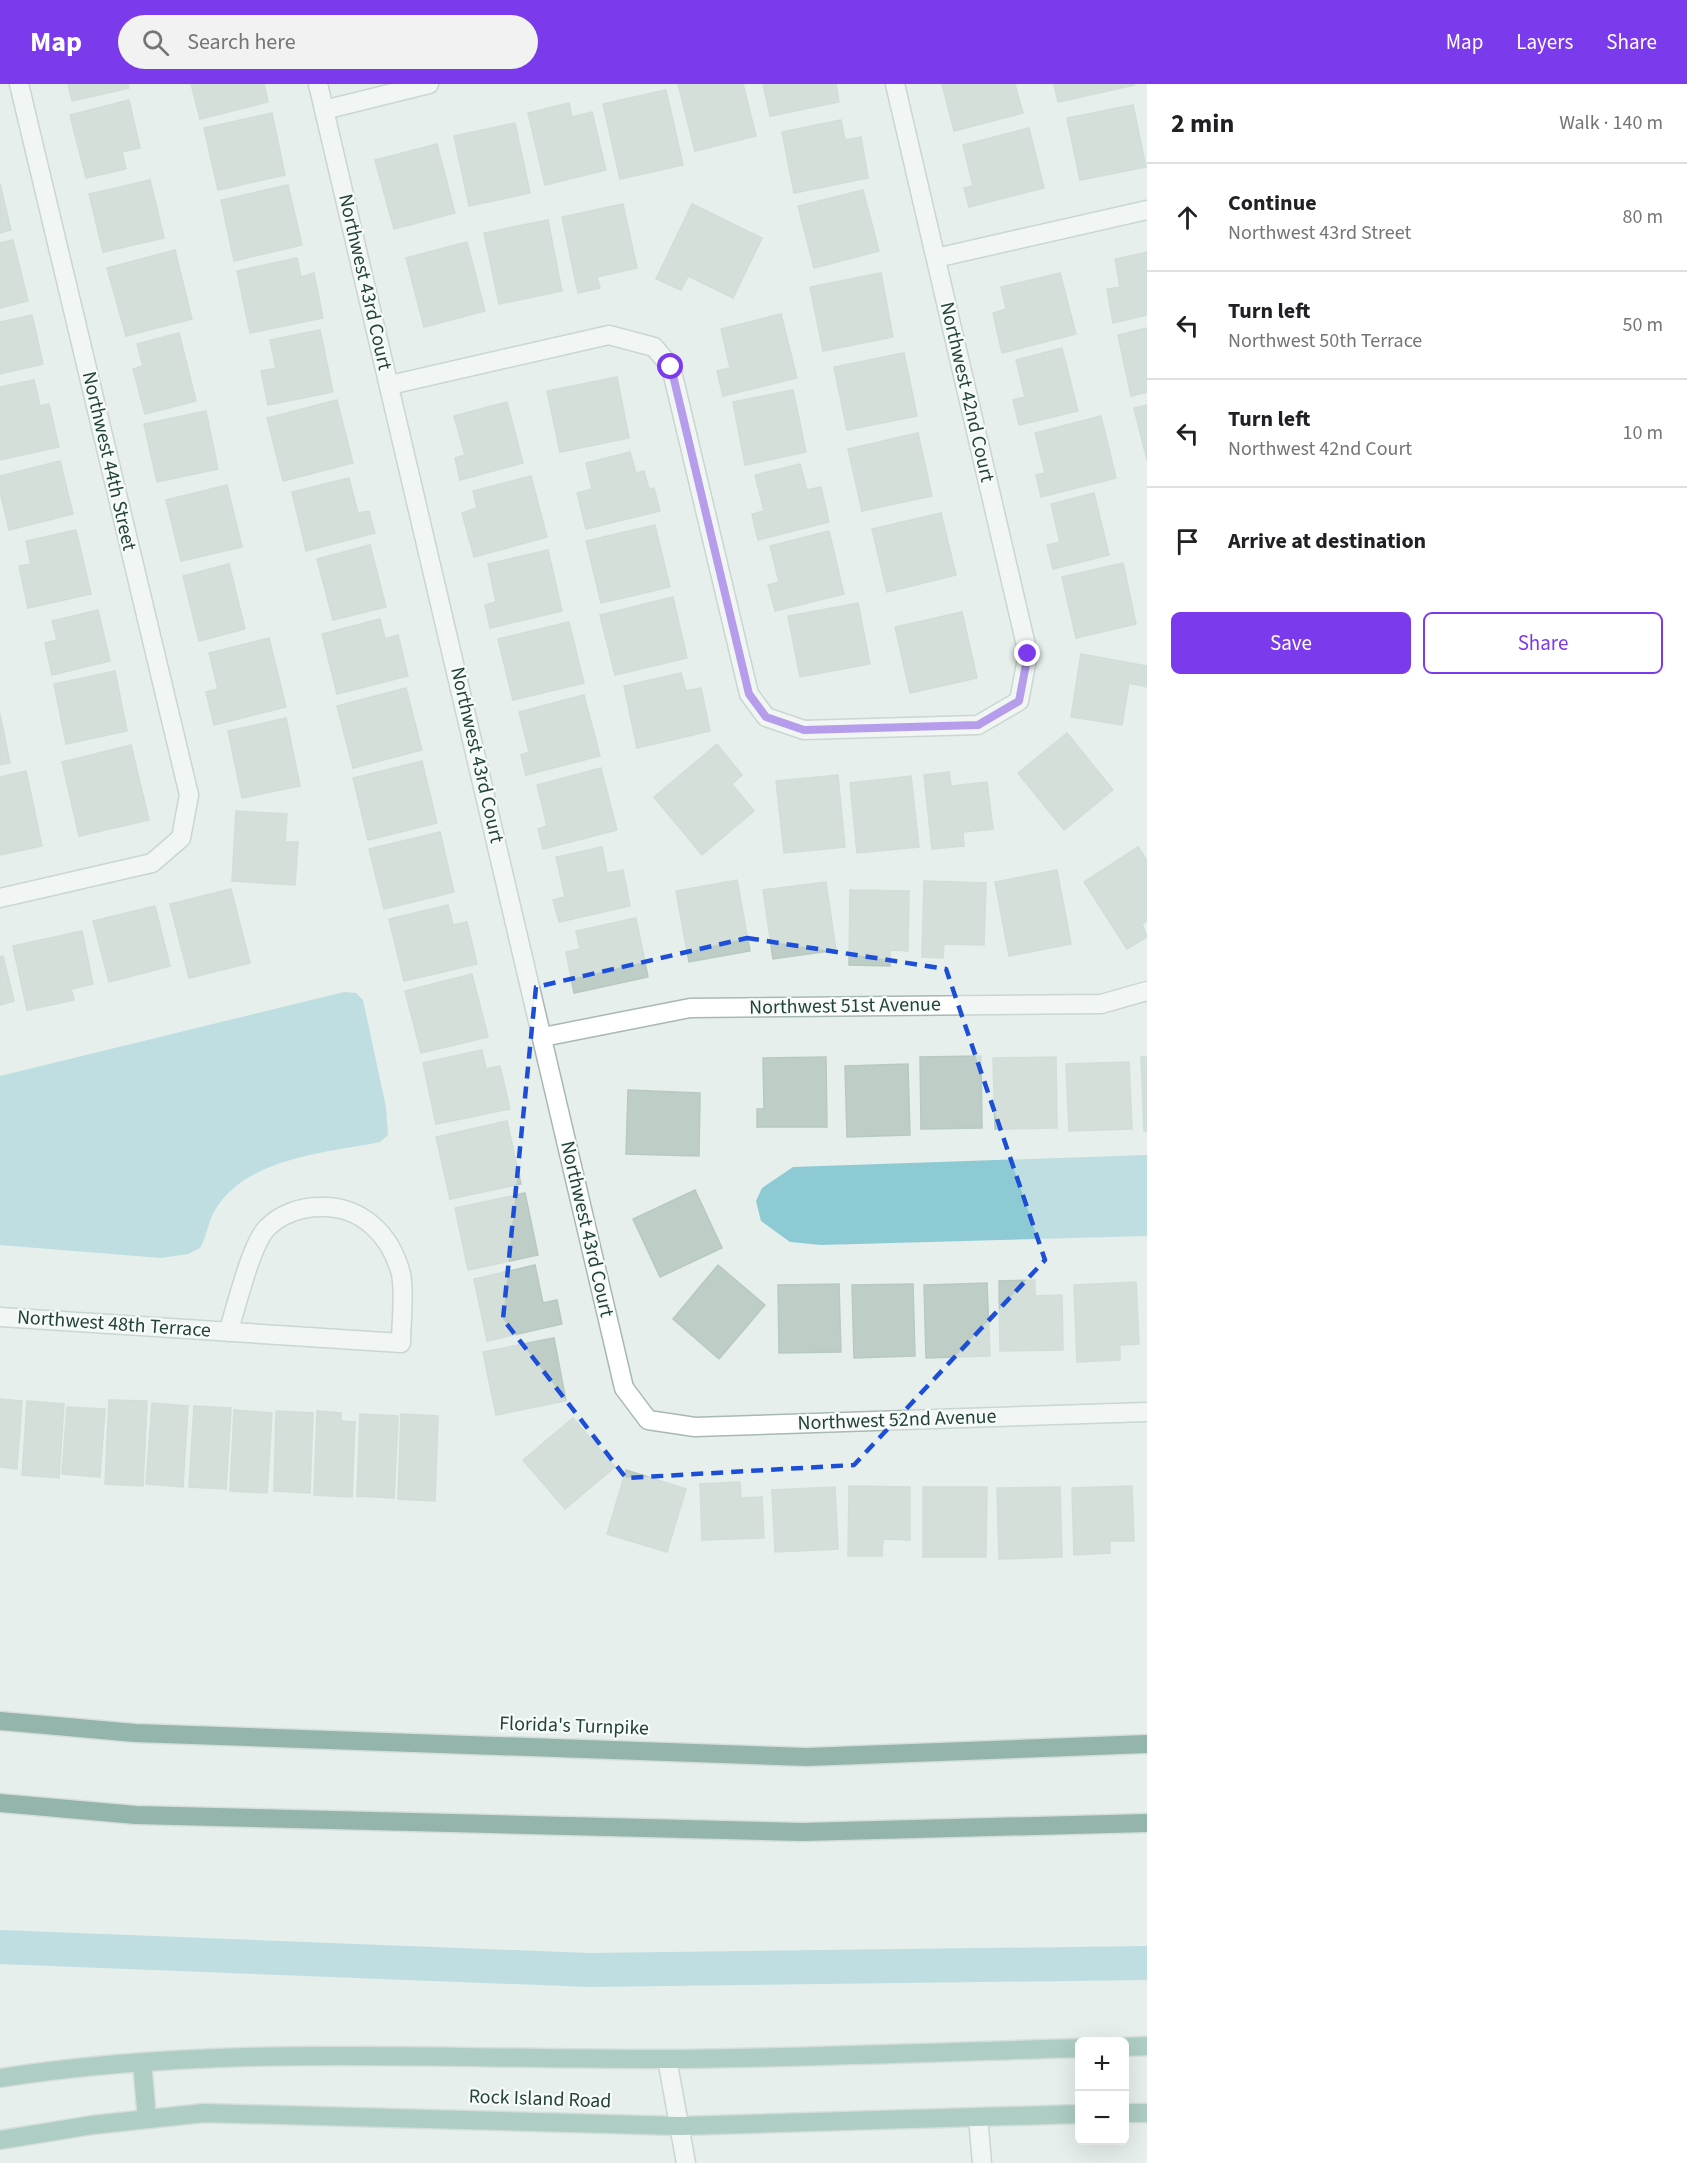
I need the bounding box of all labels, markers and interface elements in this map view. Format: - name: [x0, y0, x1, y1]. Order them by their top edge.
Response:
- search box: [118, 15, 538, 69]
- text: Map: [30, 22, 82, 62]
- icon: search: [139, 26, 172, 59]
- text: Search here: [187, 26, 296, 58]
- text: Map: [1446, 27, 1483, 57]
- text: Layers: [1516, 27, 1573, 57]
- text: Share: [1606, 27, 1657, 57]
- text: 2 min: [1171, 105, 1234, 142]
- text: Walk · 140 m: [1559, 109, 1663, 137]
- text: Continue: [1228, 187, 1317, 219]
- street label: Northwest 43rd Court: [331, 191, 399, 373]
- icon: ahead: [1171, 201, 1204, 234]
- text: 80 m: [1623, 203, 1663, 231]
- text: Northwest 43rd Street: [1228, 219, 1411, 247]
- text: Turn left: [1228, 295, 1310, 327]
- street label: Northwest 42nd Court: [933, 299, 1001, 485]
- icon: left: [1171, 309, 1204, 342]
- text: 50 m: [1623, 311, 1663, 339]
- text: Northwest 50th Terrace: [1228, 327, 1422, 355]
- route start: [657, 353, 683, 379]
- street label: Northwest 44th Street: [75, 369, 143, 554]
- text: Turn left: [1228, 403, 1310, 435]
- icon: left: [1171, 417, 1204, 450]
- text: 10 m: [1623, 419, 1663, 447]
- text: Northwest 42nd Court: [1228, 435, 1412, 463]
- icon: arrive: [1171, 525, 1204, 558]
- text: Arrive at destination: [1228, 525, 1426, 557]
- button: Save: [1171, 612, 1411, 674]
- button: Share: [1423, 612, 1663, 674]
- route end: [1014, 640, 1040, 666]
- street label: Northwest 43rd Court: [443, 664, 511, 846]
- street label: Northwest 51st Avenue: [749, 990, 941, 1022]
- street label: Northwest 43rd Court: [553, 1138, 621, 1320]
- street label: Northwest 48th Terrace: [16, 1303, 212, 1345]
- street label: Northwest 52nd Avenue: [797, 1403, 997, 1437]
- street label: Florida's Turnpike: [499, 1709, 649, 1743]
- map controls: [1075, 2037, 1129, 2145]
- button: +: [1075, 2037, 1129, 2091]
- street label: Rock Island Road: [468, 2083, 612, 2115]
- button: −: [1075, 2091, 1129, 2145]

